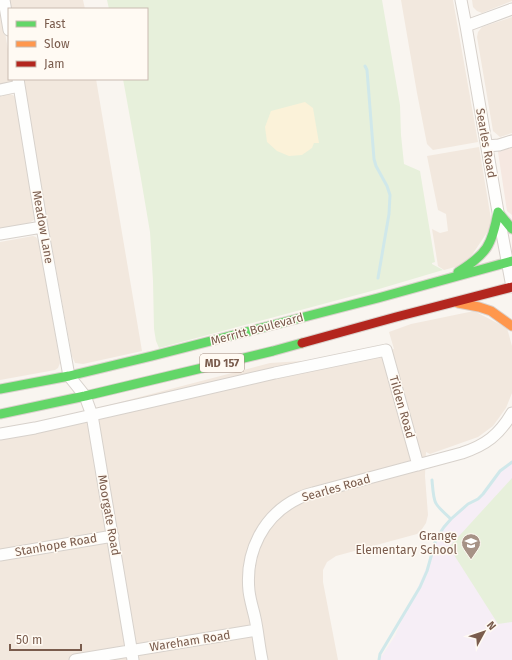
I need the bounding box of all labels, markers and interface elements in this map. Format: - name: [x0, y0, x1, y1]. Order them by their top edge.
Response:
- legend: [8, 8, 148, 80]
- text: Fast: [44, 17, 66, 31]
- text: Slow: [44, 37, 70, 51]
- text: Jam: [44, 57, 64, 71]
- street label: Searles Road: [473, 107, 499, 179]
- street label: Meadow Lane: [30, 189, 56, 265]
- street label: Merritt Boulevard: [209, 310, 305, 348]
- road number: MD 157: [200, 354, 244, 372]
- street label: Tilden Road: [386, 374, 418, 440]
- street label: Searles Road: [300, 472, 372, 504]
- street label: Moorgate Road: [95, 473, 123, 557]
- place label: Grange Elementary School: [355, 529, 457, 557]
- street label: Stanhope Road: [14, 531, 98, 559]
- school or university icon: Grange Elementary School: [460, 532, 482, 560]
- north arrow: [464, 612, 504, 652]
- text: N: [484, 619, 499, 633]
- scale bar: [10, 626, 81, 652]
- street label: Wareham Road: [149, 628, 231, 654]
- text: 50 m: [16, 633, 42, 647]

